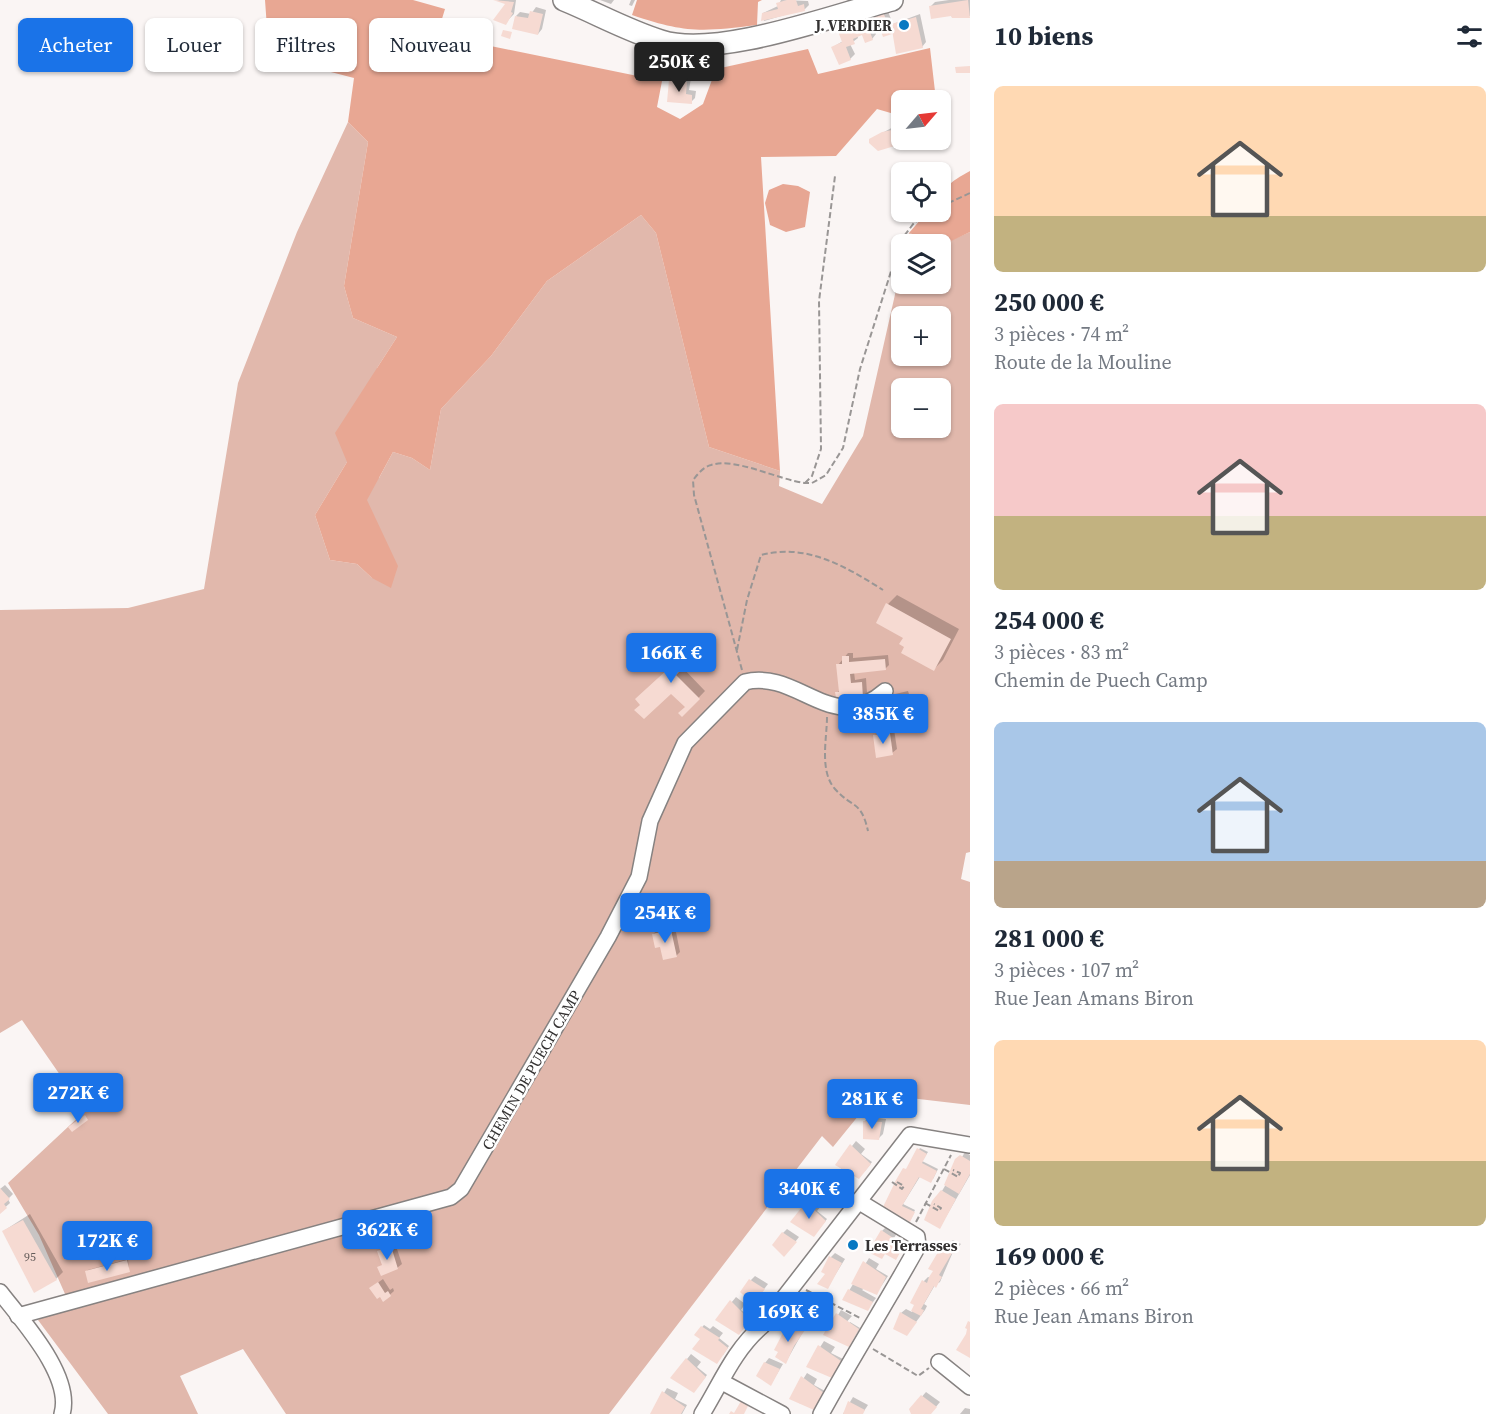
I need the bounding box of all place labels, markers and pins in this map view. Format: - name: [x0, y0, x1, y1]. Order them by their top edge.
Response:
- place label: J. VERDIER: [814, 15, 893, 36]
- marker: J. VERDIER: [897, 18, 911, 32]
- pin: 250K €: [630, 42, 728, 93]
- pin: 166K €: [622, 633, 720, 684]
- pin: 385K €: [834, 694, 932, 745]
- pin: 254K €: [616, 893, 714, 944]
- pin: 272K €: [29, 1073, 127, 1124]
- pin: 281K €: [823, 1079, 921, 1130]
- pin: 340K €: [760, 1169, 858, 1220]
- pin: 362K €: [338, 1210, 436, 1261]
- pin: 172K €: [58, 1221, 156, 1272]
- place label: Les Terrasses: [865, 1235, 958, 1256]
- marker: Les Terrasses: [846, 1238, 860, 1252]
- pin: 169K €: [739, 1292, 837, 1343]

